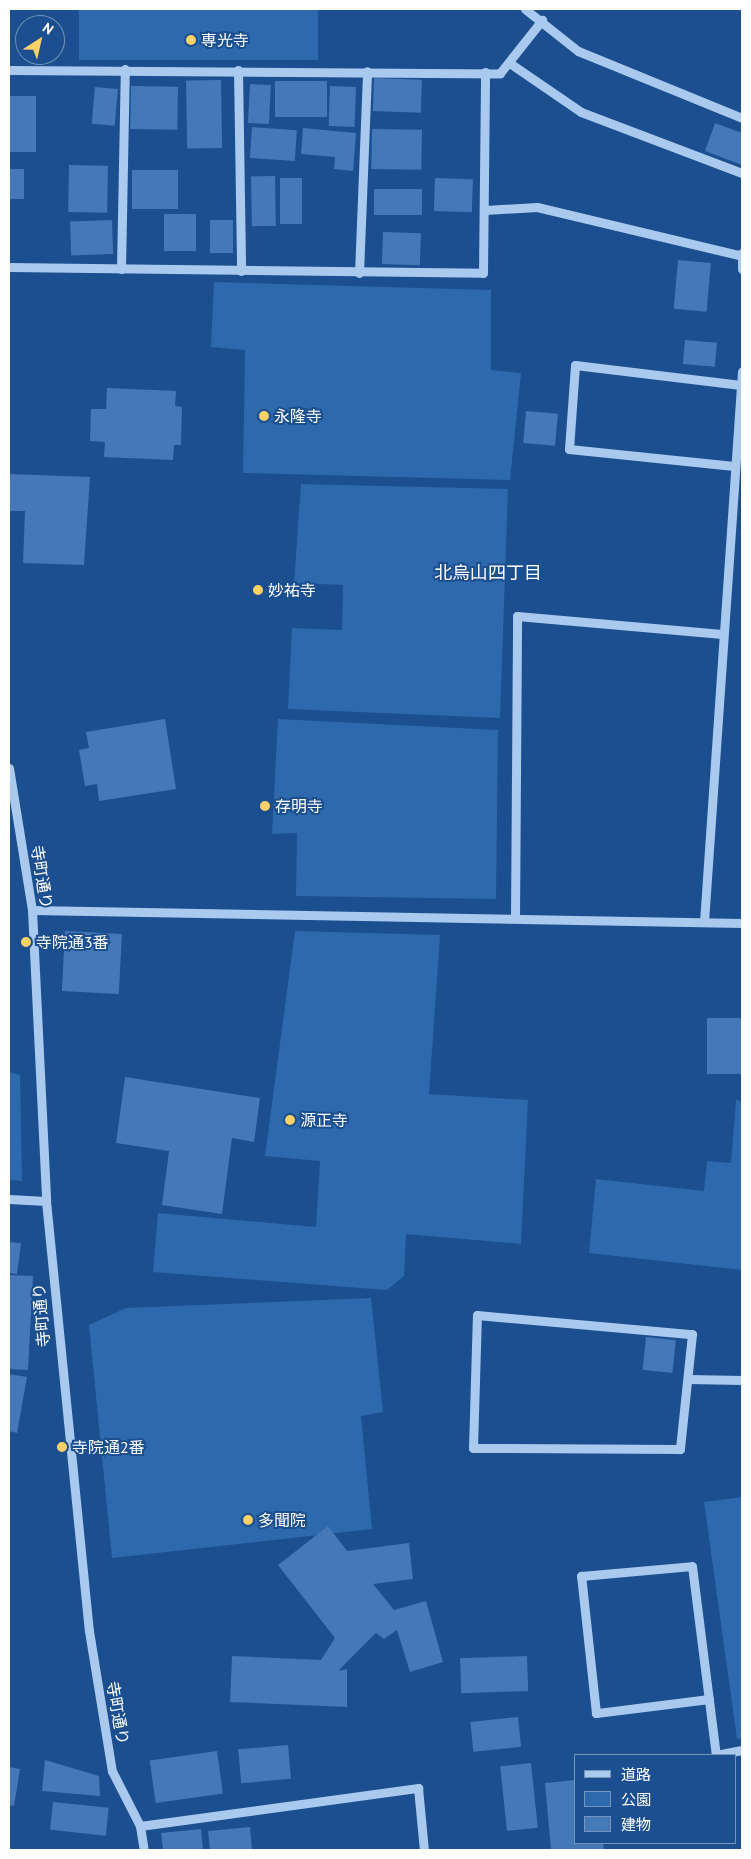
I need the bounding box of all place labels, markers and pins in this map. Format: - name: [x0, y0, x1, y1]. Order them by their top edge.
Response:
- place label: 専光寺: [201, 30, 249, 50]
- marker: 専光寺: [185, 34, 197, 46]
- place label: 永隆寺: [274, 406, 322, 426]
- marker: 永隆寺: [258, 410, 270, 422]
- place label: 妙祐寺: [268, 580, 316, 600]
- marker: 妙祐寺: [252, 584, 264, 596]
- place label: 存明寺: [275, 796, 323, 816]
- marker: 存明寺: [259, 800, 271, 812]
- place label: 寺院通3番: [36, 932, 109, 952]
- marker: 寺院通3番: [20, 936, 32, 948]
- place label: 源正寺: [300, 1110, 348, 1130]
- marker: 源正寺: [284, 1114, 296, 1126]
- place label: 寺院通2番: [72, 1437, 145, 1457]
- marker: 寺院通2番: [56, 1441, 68, 1453]
- place label: 多聞院: [258, 1510, 306, 1530]
- marker: 多聞院: [242, 1514, 254, 1526]

